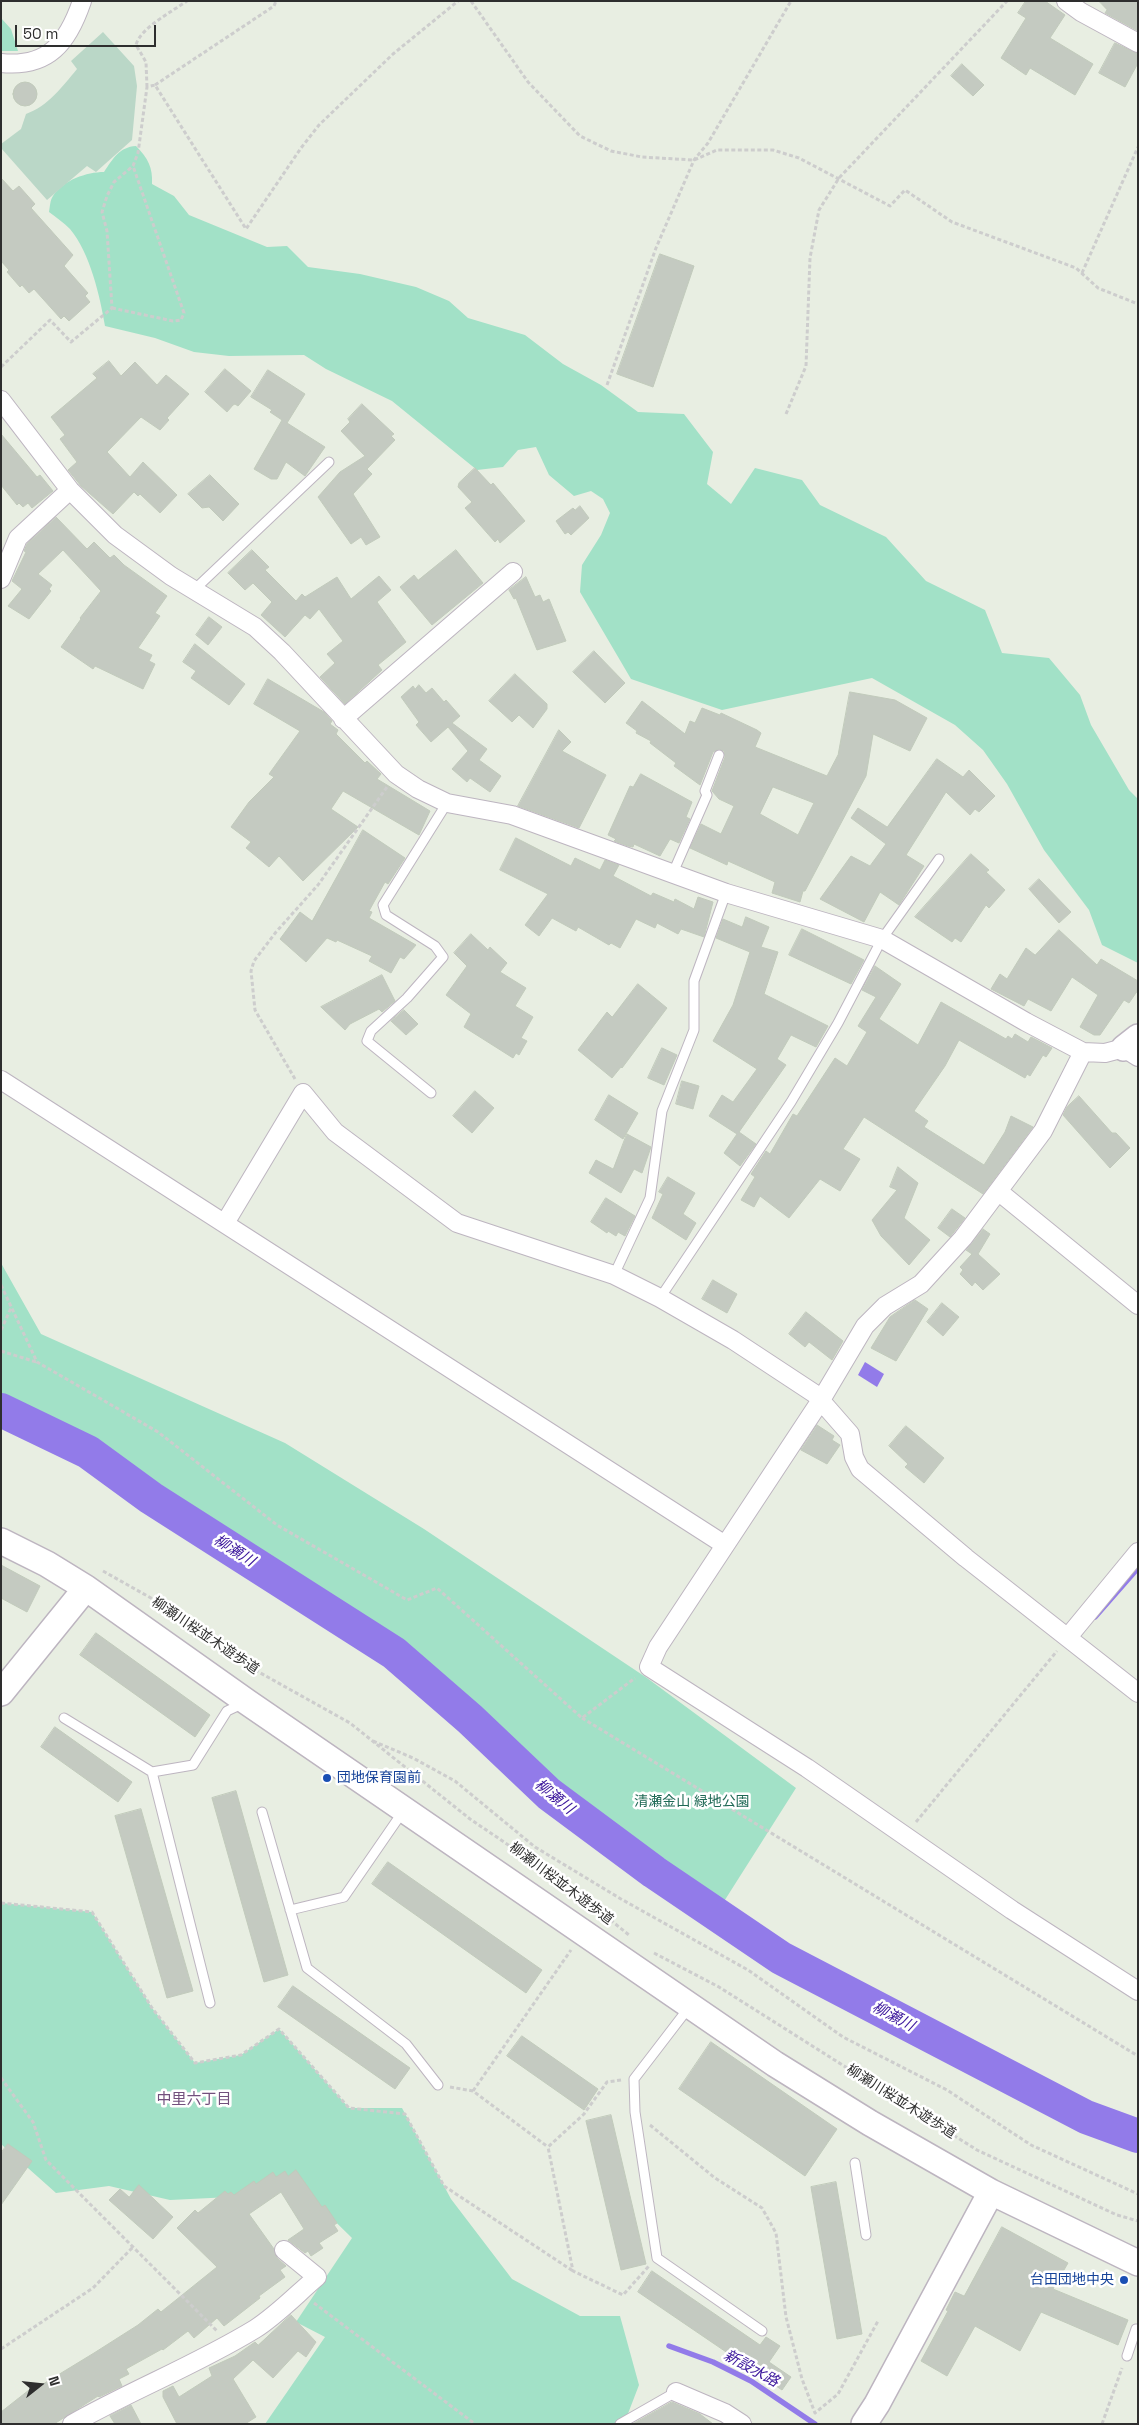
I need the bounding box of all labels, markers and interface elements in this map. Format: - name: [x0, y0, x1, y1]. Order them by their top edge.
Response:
- scale bar: [18, 15, 159, 47]
- text: 50 m: [23, 24, 58, 43]
- water label: 柳瀬川: [210, 1531, 258, 1571]
- street label: 柳瀬川桜並木遊歩道: [148, 1594, 262, 1678]
- place label: 団地保育園前: [337, 1770, 421, 1786]
- marker: 団地保育園前: [321, 1772, 333, 1784]
- water label: 柳瀬川: [531, 1776, 577, 1818]
- park label: 清瀬金山 緑地公園: [634, 1794, 750, 1810]
- street label: 柳瀬川桜並木遊歩道: [506, 1839, 616, 1929]
- water label: 柳瀬川: [869, 1998, 917, 2036]
- street label: 柳瀬川桜並木遊歩道: [843, 2061, 959, 2143]
- district label: 中里六丁目: [157, 2091, 231, 2109]
- place label: 台田団地中央: [1030, 2272, 1114, 2288]
- marker: 台田団地中央: [1118, 2274, 1130, 2286]
- water label: 新設水路: [720, 2347, 782, 2391]
- north arrow: [15, 2360, 65, 2410]
- text: N: [44, 2374, 64, 2388]

